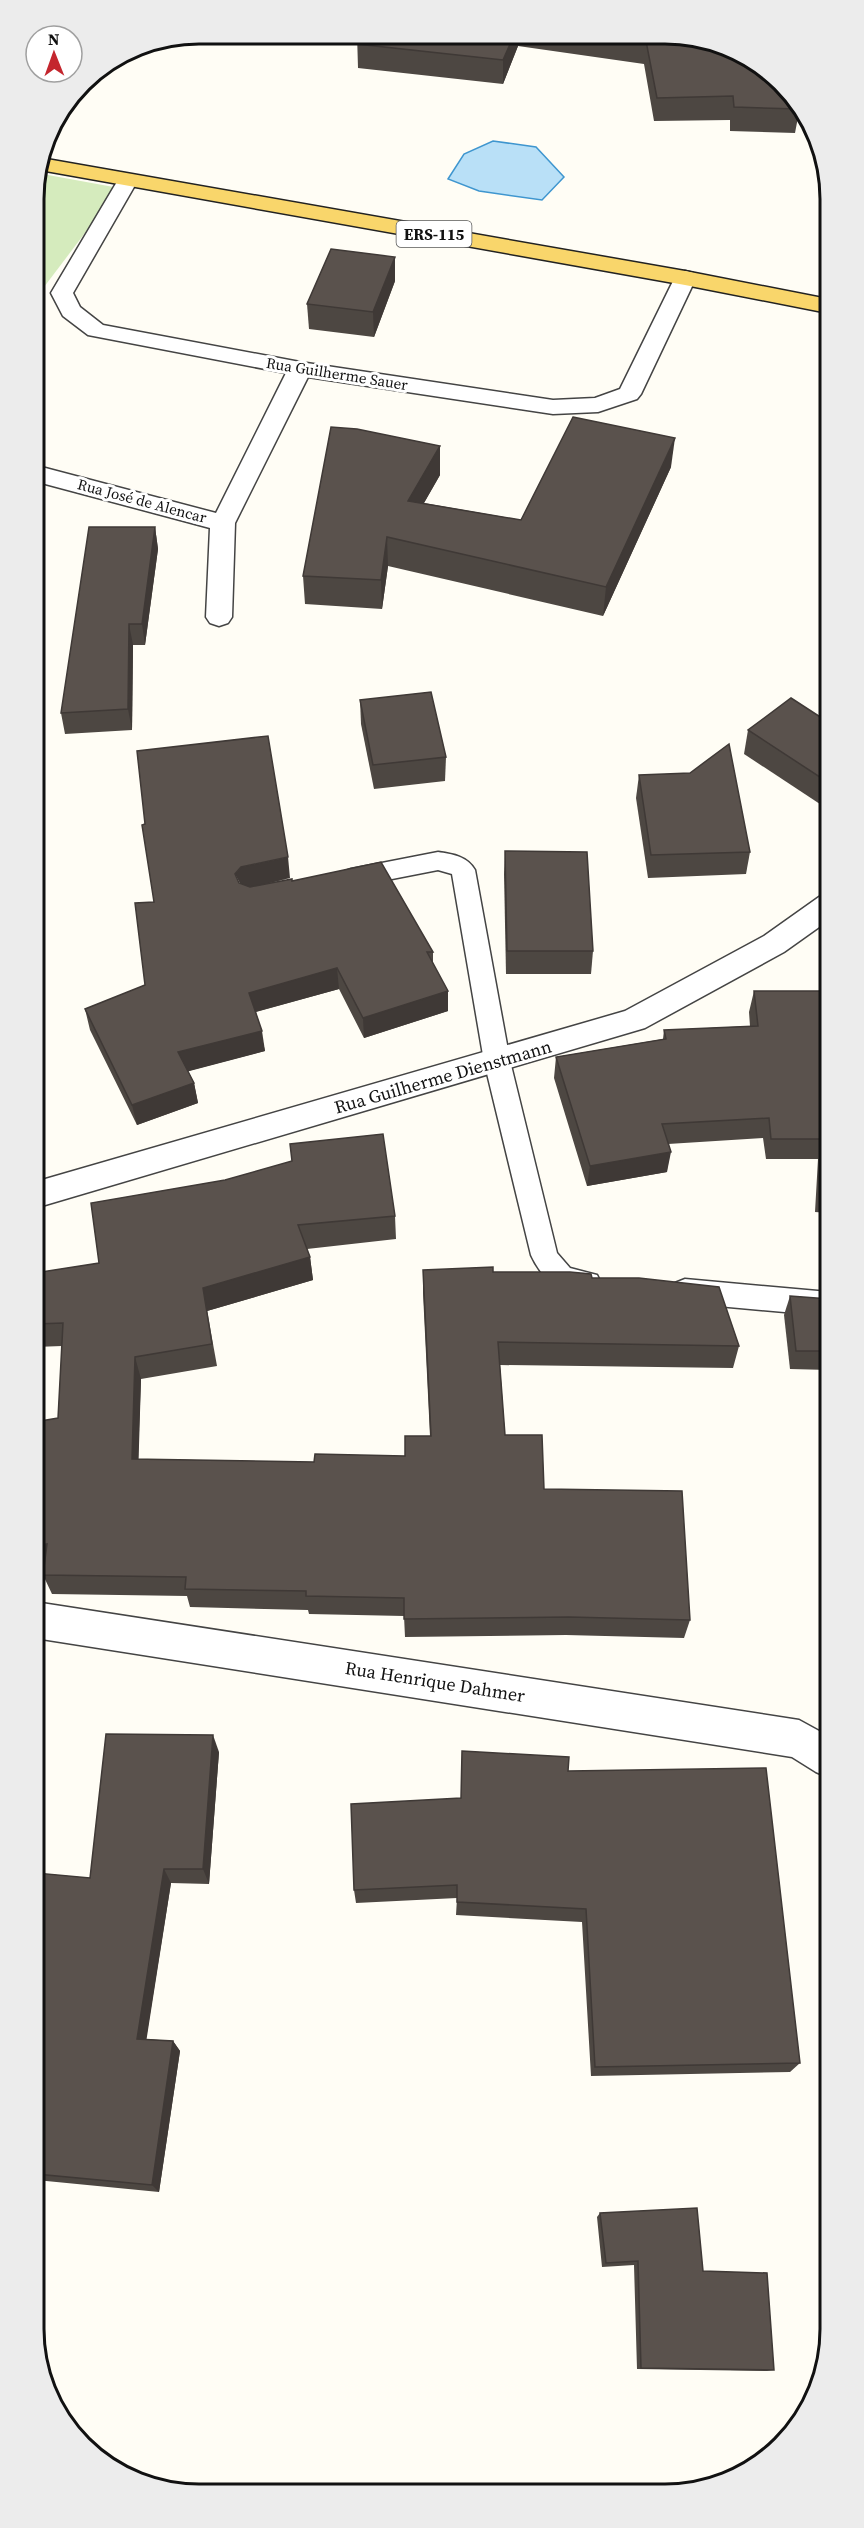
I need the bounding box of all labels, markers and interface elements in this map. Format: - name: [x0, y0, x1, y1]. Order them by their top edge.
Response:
- north arrow: [24, 24, 84, 84]
- text: N: [48, 28, 60, 50]
- road number: ERS-115: [396, 221, 472, 247]
- street label: Rua Guilherme Sauer: [265, 352, 410, 395]
- street label: Rua José de Alencar: [75, 473, 210, 528]
- street label: Rua Guilherme Dienstmann: [331, 1033, 555, 1120]
- street label: Rua Henrique Dahmer: [343, 1655, 527, 1708]

